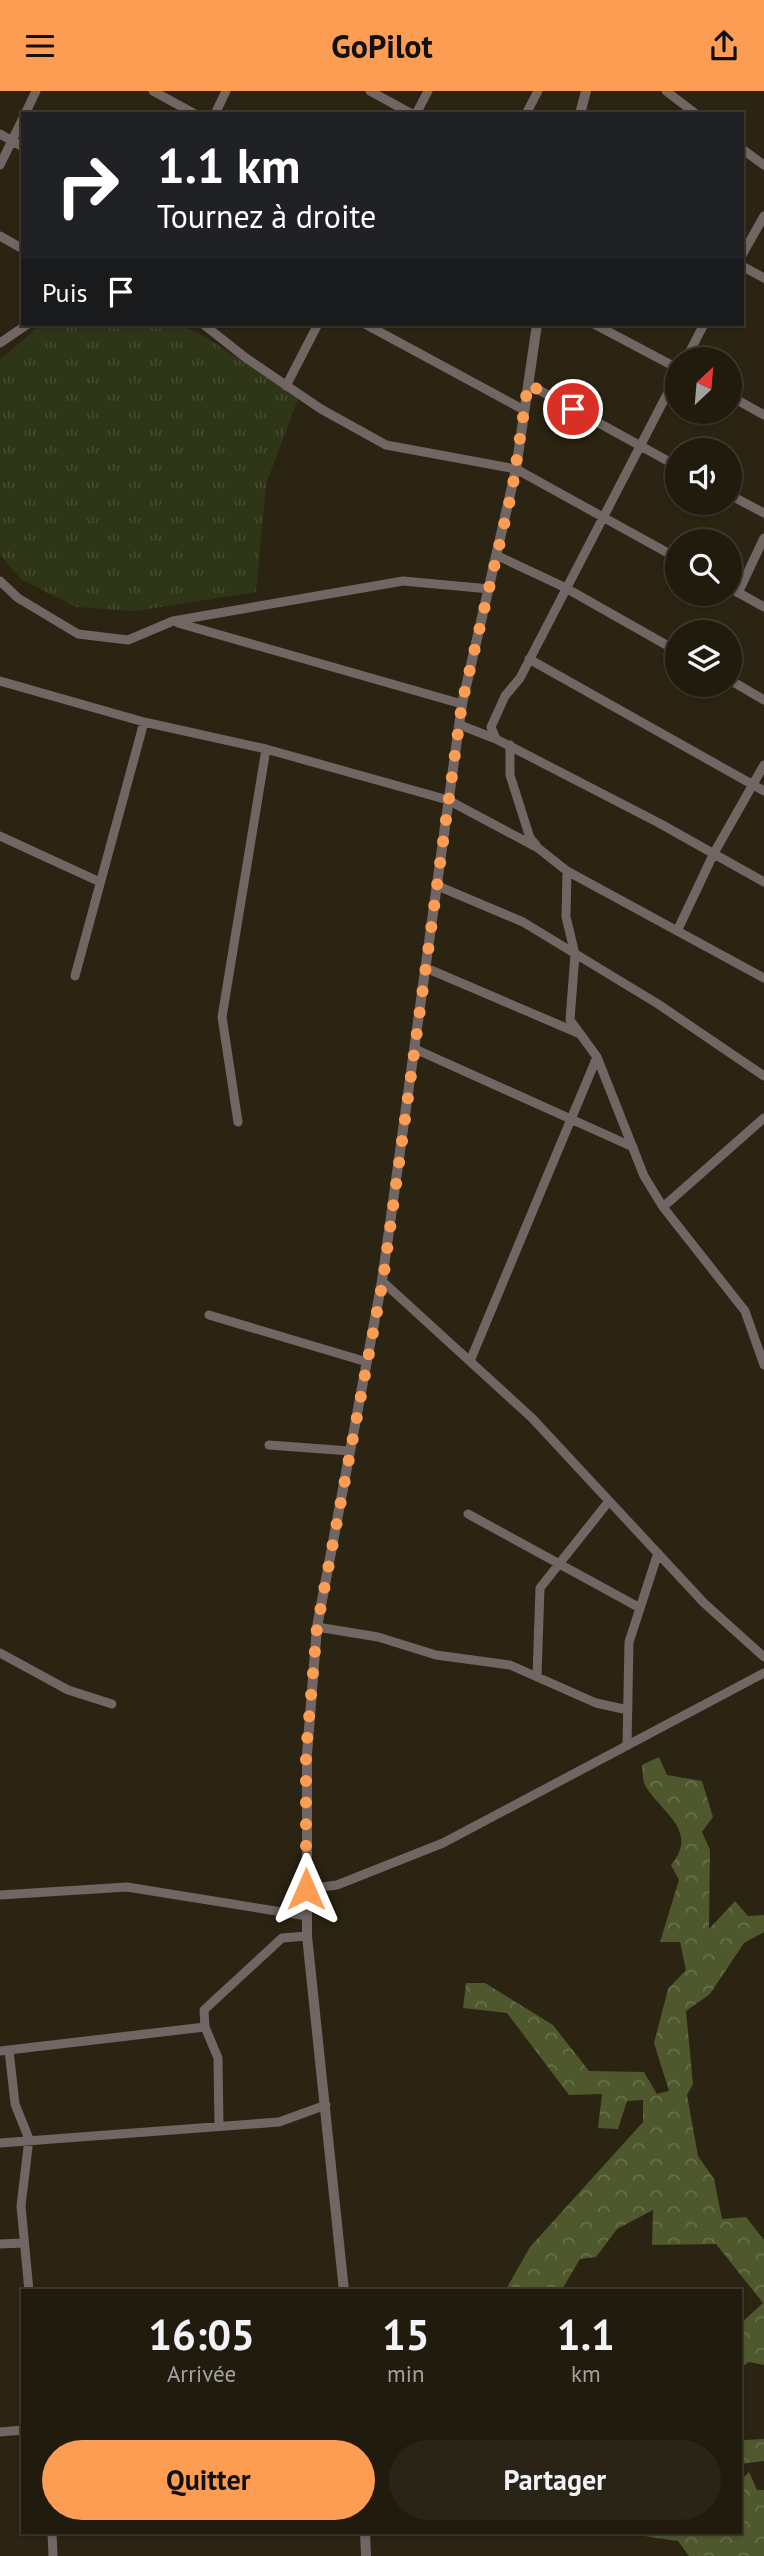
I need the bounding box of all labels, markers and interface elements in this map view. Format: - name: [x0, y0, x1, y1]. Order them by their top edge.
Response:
- text: GoPilot: [331, 25, 433, 67]
- icon: menu: [21, 27, 59, 65]
- icon: share: [705, 27, 743, 65]
- text: 1.1 km: [157, 133, 301, 197]
- icon: right: [42, 140, 133, 231]
- text: Tournez à droite: [157, 195, 376, 237]
- icon: arrive: [102, 273, 140, 311]
- text: Puis: [42, 276, 88, 309]
- north arrow: [665, 347, 742, 423]
- map controls: [665, 347, 742, 697]
- pin: [543, 379, 603, 439]
- icon: arrive: [554, 390, 592, 428]
- button: sound: [665, 438, 742, 515]
- button: search: [665, 529, 742, 606]
- button: layers: [665, 620, 742, 697]
- position arrow: [269, 1852, 343, 1926]
- text: 16:05: [148, 2307, 255, 2362]
- text: 15: [382, 2307, 430, 2362]
- text: 1.1: [557, 2307, 615, 2362]
- text: Arrivée: [167, 2359, 236, 2388]
- text: min: [387, 2359, 425, 2388]
- text: km: [571, 2359, 601, 2388]
- button: Quitter: [42, 2440, 375, 2520]
- button: Partager: [389, 2440, 721, 2520]

